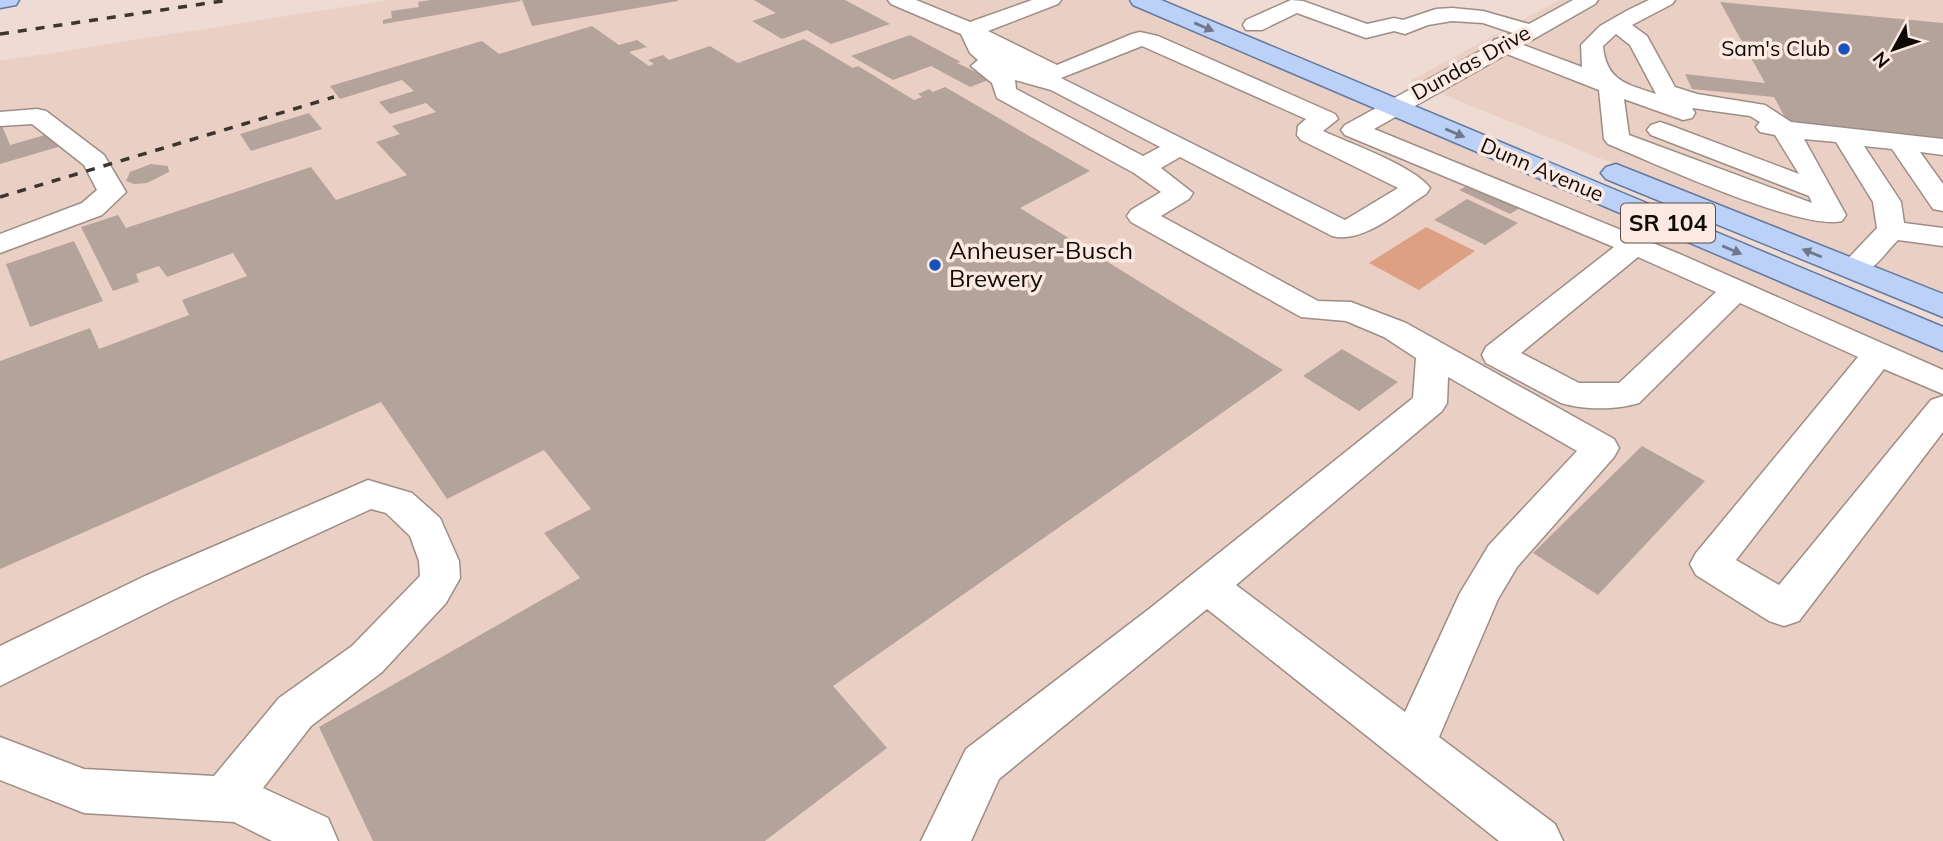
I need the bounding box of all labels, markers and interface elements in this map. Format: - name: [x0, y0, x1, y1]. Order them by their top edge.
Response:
- north arrow: [1859, 14, 1929, 84]
- street label: Dundas Drive: [1407, 19, 1535, 105]
- one-way arrow: [1193, 21, 1214, 32]
- place label: Sam's Club: [1721, 35, 1830, 61]
- marker: Sam's Club: [1836, 41, 1852, 57]
- text: N: [1867, 47, 1895, 73]
- one-way arrow: [1445, 127, 1465, 139]
- street label: Dunn Avenue: [1477, 132, 1608, 207]
- road number: SR 104: [1621, 204, 1715, 243]
- place label: Anheuser-Busch Brewery: [949, 235, 1133, 293]
- one-way arrow: [1722, 245, 1743, 256]
- one-way arrow: [1801, 247, 1822, 258]
- marker: Anheuser-Busch Brewery: [927, 257, 943, 273]

